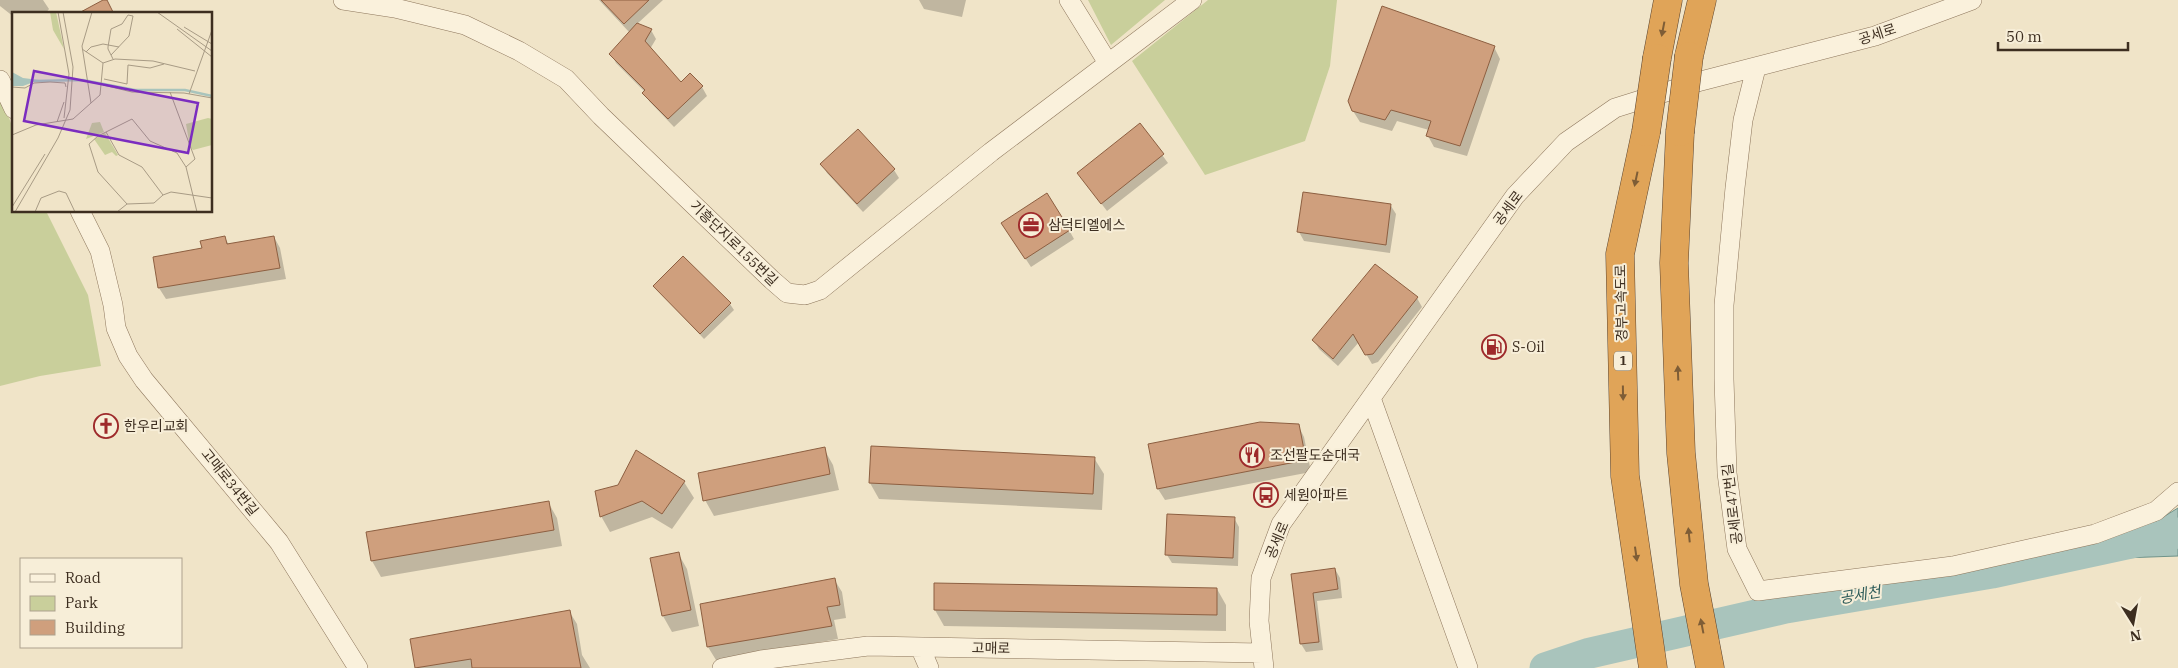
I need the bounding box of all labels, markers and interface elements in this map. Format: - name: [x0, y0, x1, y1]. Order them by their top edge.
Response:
- inset map: [12, 12, 212, 212]
- street label: 공세로: [1856, 19, 1898, 49]
- scale bar: [1998, 20, 2128, 52]
- one-way arrow: [1659, 21, 1667, 37]
- text: 50 m: [2006, 27, 2042, 46]
- one-way arrow: [1632, 172, 1640, 187]
- street label: 공세로: [1489, 187, 1527, 229]
- street label: 기흥단지로155번길: [686, 196, 782, 290]
- office icon: 삼덕티엘에스: [1018, 212, 1044, 238]
- place label: 삼덕티엘에스: [1048, 216, 1125, 234]
- street label: 경부고속도로: [1611, 264, 1631, 342]
- fuel station icon: S-Oil: [1481, 334, 1507, 360]
- place label: S-Oil: [1512, 338, 1545, 356]
- road number: 1: [1614, 352, 1632, 371]
- one-way arrow: [1674, 365, 1682, 381]
- one-way arrow: [1620, 385, 1628, 401]
- church icon: 한우리교회: [93, 413, 119, 439]
- place label: 한우리교회: [124, 417, 188, 435]
- restaurant icon: 조선팔도순대국: [1239, 442, 1265, 468]
- street label: 고매로34번길: [197, 445, 263, 519]
- place label: 조선팔도순대국: [1270, 446, 1360, 464]
- street label: 공세로47번길: [1718, 463, 1746, 545]
- bus stop icon: 세원아파트: [1253, 482, 1279, 508]
- place label: 세원아파트: [1284, 486, 1349, 504]
- street label: 공세로: [1261, 519, 1293, 561]
- one-way arrow: [1685, 527, 1693, 543]
- one-way arrow: [1632, 547, 1640, 563]
- legend: [20, 558, 182, 648]
- text: Road: [65, 568, 101, 587]
- water label: 공세천: [1838, 581, 1884, 607]
- text: Park: [65, 593, 98, 612]
- north arrow: [2108, 598, 2158, 648]
- text: Building: [65, 618, 125, 637]
- one-way arrow: [1698, 618, 1706, 634]
- text: N: [2128, 626, 2143, 646]
- street label: 고매로: [972, 639, 1011, 657]

